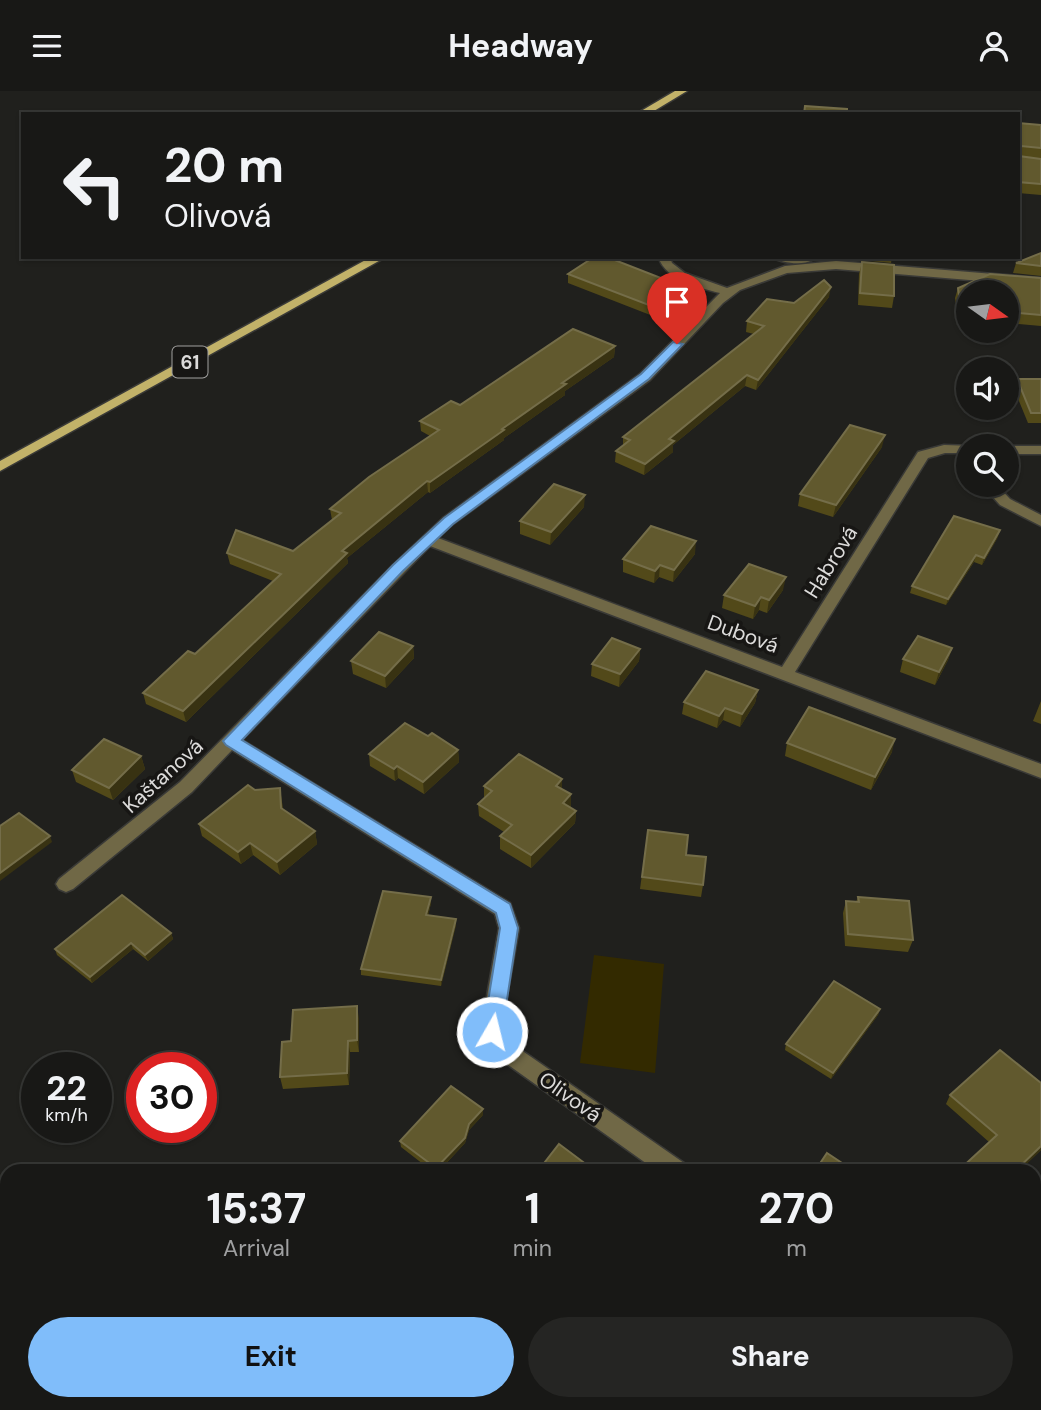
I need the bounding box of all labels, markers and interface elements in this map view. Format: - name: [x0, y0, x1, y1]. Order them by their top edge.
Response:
- text: Headway: [448, 25, 593, 67]
- icon: menu: [28, 27, 66, 65]
- icon: person: [975, 27, 1013, 65]
- text: 20 m: [164, 133, 284, 197]
- icon: left: [49, 140, 140, 231]
- text: Olivová: [164, 195, 271, 237]
- pin: [647, 272, 707, 344]
- north arrow: [956, 280, 1018, 343]
- map controls: [956, 280, 1019, 497]
- icon: arrive: [658, 283, 696, 321]
- road number: 61: [172, 347, 208, 377]
- button: sound: [956, 357, 1019, 420]
- button: search: [956, 434, 1019, 497]
- street label: Habrová: [798, 521, 864, 603]
- street label: Dubová: [704, 608, 782, 660]
- street label: Kaštanová: [117, 733, 209, 819]
- position arrow: [455, 995, 529, 1069]
- speed limit sign: 30: [126, 1052, 217, 1143]
- text: 22: [46, 1065, 87, 1111]
- street label: Olivová: [533, 1065, 607, 1129]
- text: km/h: [45, 1103, 88, 1127]
- text: 15:37: [207, 1181, 306, 1236]
- text: 1: [525, 1181, 540, 1236]
- text: 270: [759, 1181, 834, 1236]
- text: Arrival: [223, 1233, 290, 1263]
- text: min: [513, 1233, 552, 1263]
- text: m: [786, 1233, 807, 1263]
- button: Exit: [28, 1317, 514, 1397]
- button: Share: [528, 1317, 1013, 1397]

